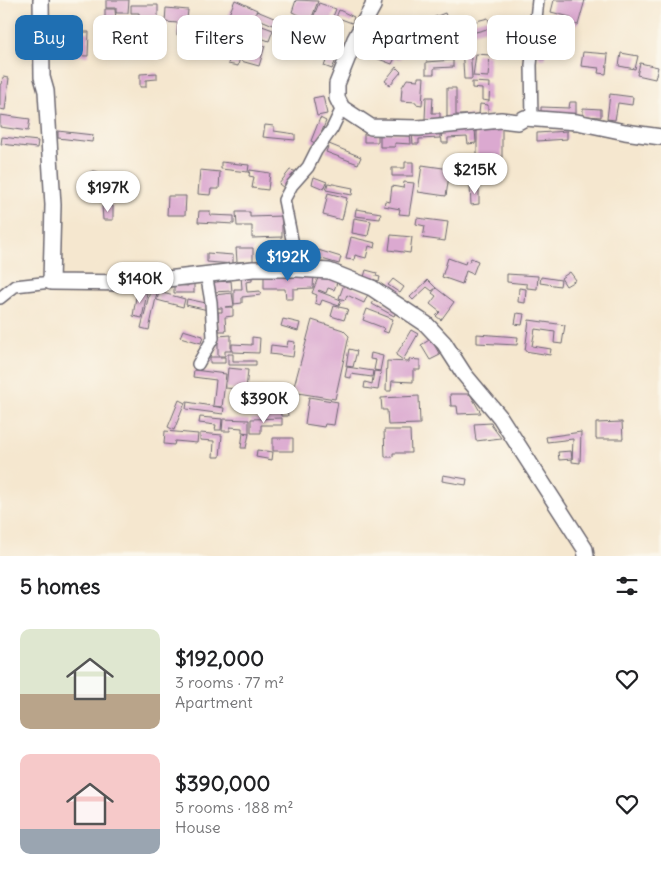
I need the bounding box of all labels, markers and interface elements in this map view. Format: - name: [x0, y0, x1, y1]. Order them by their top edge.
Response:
- chip: Buy: [15, 15, 83, 60]
- chip: Rent: [93, 15, 167, 60]
- chip: Filters: [177, 15, 262, 60]
- chip: New: [272, 15, 344, 60]
- chip: Apartment: [354, 15, 477, 60]
- chip: House: [487, 15, 575, 60]
- pin: $215K: [440, 152, 510, 195]
- text: $215K: [453, 159, 497, 179]
- pin: $197K: [73, 170, 143, 213]
- text: $197K: [87, 177, 129, 197]
- pin: $192K: [253, 240, 323, 282]
- text: $192K: [267, 246, 309, 266]
- pin: $140K: [105, 262, 175, 304]
- text: $140K: [118, 268, 162, 288]
- pin: $390K: [229, 382, 299, 424]
- text: $390K: [240, 388, 288, 408]
- icon: filters: [613, 572, 641, 600]
- text: 5 homes: [20, 573, 100, 600]
- text: $192,000: [175, 645, 264, 672]
- icon: home: [60, 649, 120, 709]
- icon: heart: [613, 665, 641, 693]
- text: 3 rooms · 77 m²: [175, 672, 284, 692]
- text: Apartment: [175, 692, 253, 712]
- text: $390,000: [175, 770, 270, 797]
- icon: home: [60, 774, 120, 834]
- icon: heart: [613, 790, 641, 818]
- text: 5 rooms · 188 m²: [175, 797, 293, 817]
- text: House: [175, 817, 221, 837]

